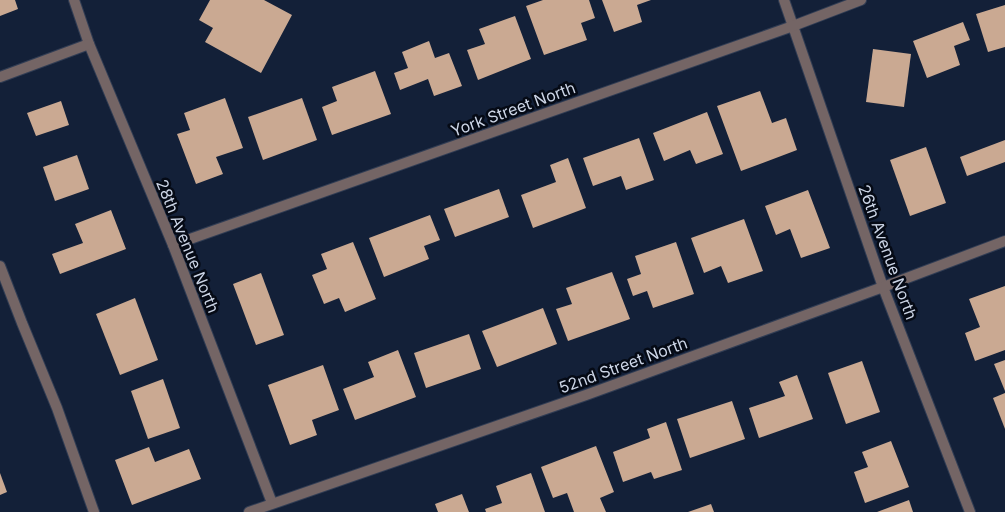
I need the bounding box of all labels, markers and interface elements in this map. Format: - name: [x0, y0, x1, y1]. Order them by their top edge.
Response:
- street label: York Street North: [448, 77, 578, 141]
- street label: 28th Avenue North: [152, 176, 224, 316]
- street label: 26th Avenue North: [854, 182, 922, 322]
- street label: 52nd Street North: [556, 332, 690, 398]

